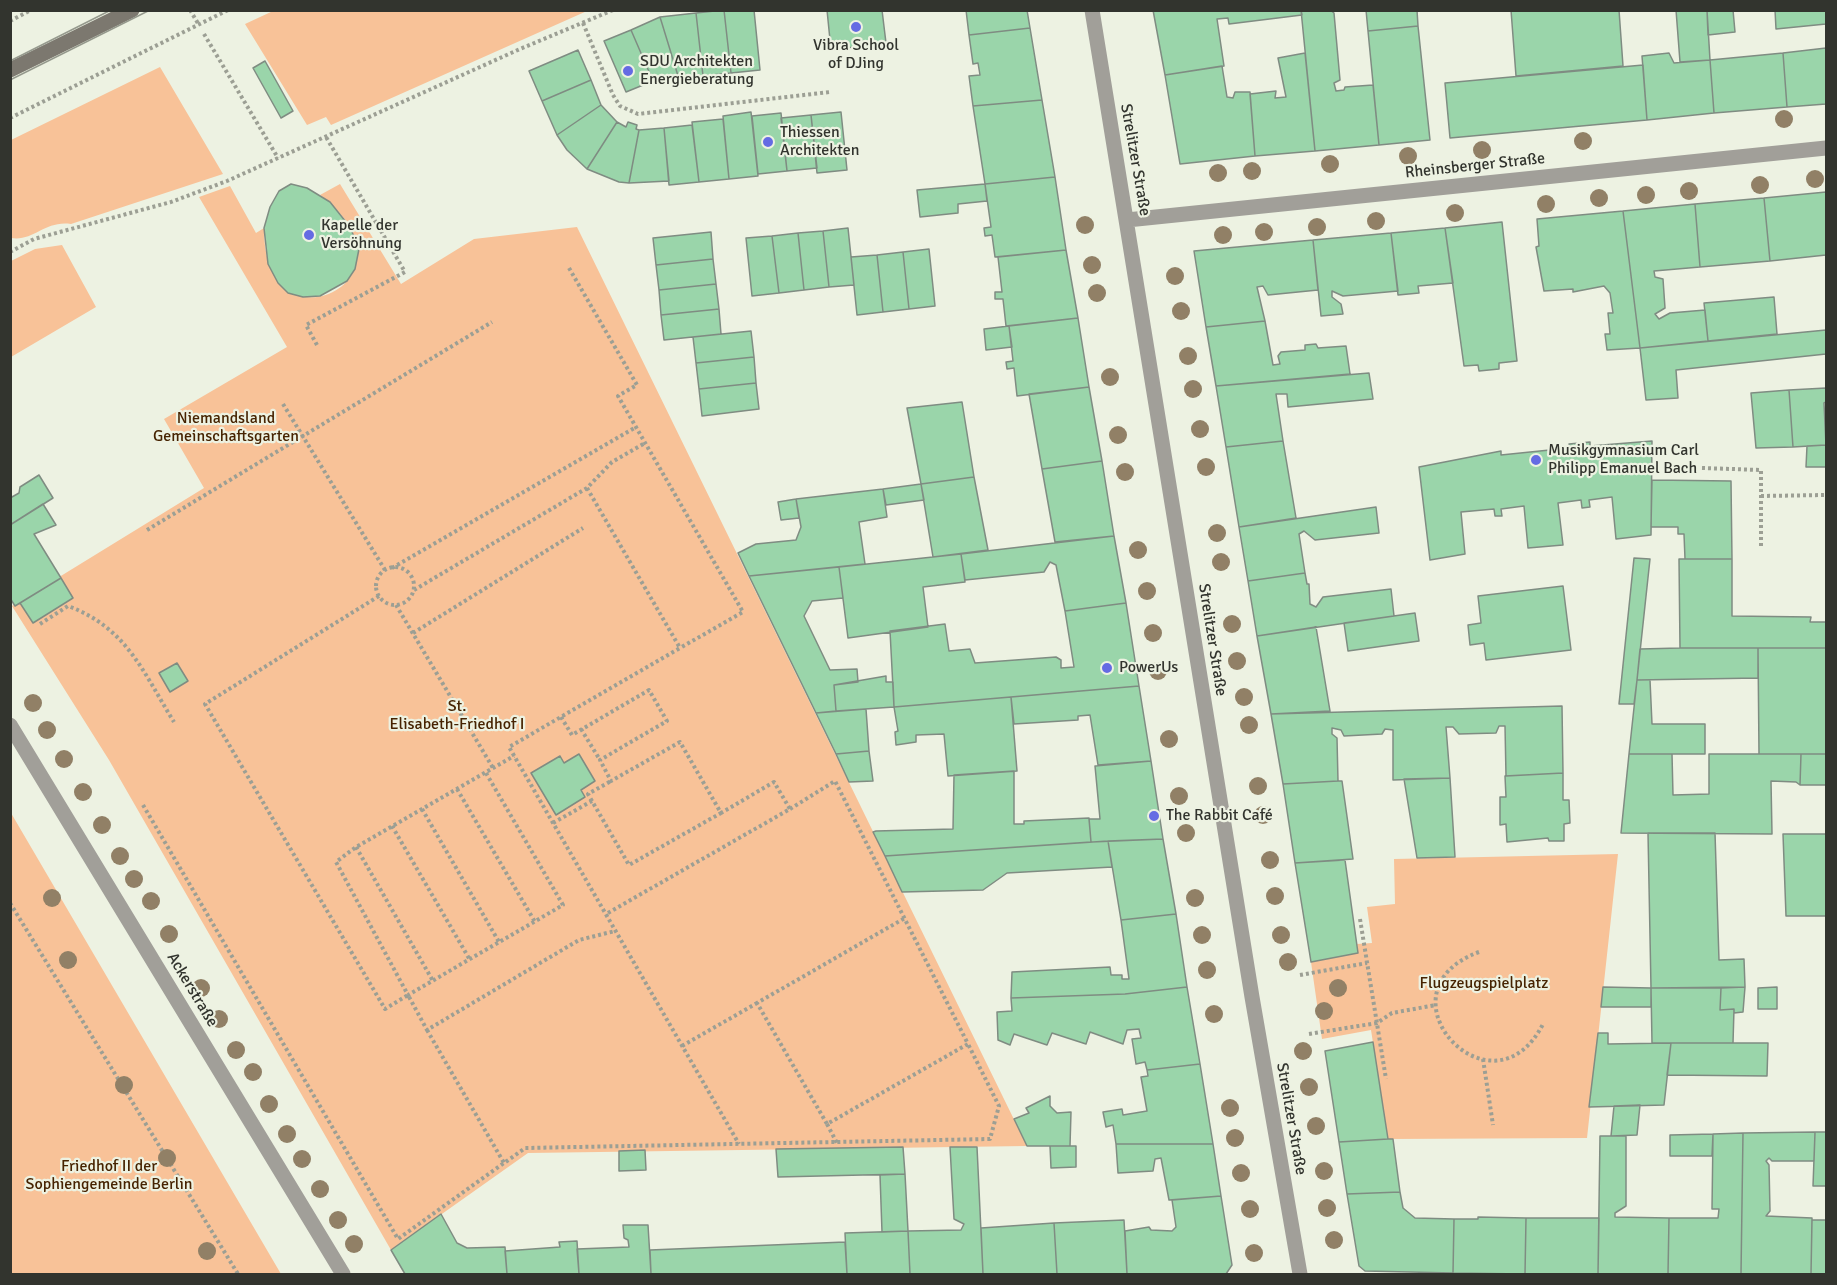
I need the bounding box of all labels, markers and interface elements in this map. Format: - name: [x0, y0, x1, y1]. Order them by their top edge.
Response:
- marker: Vibra School of DJing: [849, 20, 863, 34]
- place label: Vibra School of DJing: [813, 36, 899, 74]
- place label: SDU Architekten Energieberatung: [640, 52, 754, 90]
- marker: SDU Architekten Energieberatung: [621, 64, 635, 78]
- street label: Strelitzer Straße: [1116, 102, 1154, 218]
- place label: Thiessen Architekten: [780, 123, 860, 161]
- marker: Thiessen Architekten: [761, 135, 775, 149]
- street label: Rheinsberger Straße: [1404, 149, 1546, 183]
- place label: Kapelle der Versöhnung: [321, 216, 402, 254]
- marker: Kapelle der Versöhnung: [302, 228, 316, 242]
- park label: Niemandsland Gemeinschaftsgarten: [153, 409, 299, 447]
- place label: Musikgymnasium Carl Philipp Emanuel Bach: [1548, 441, 1699, 479]
- marker: Musikgymnasium Carl Philipp Emanuel Bach: [1529, 453, 1543, 467]
- street label: Strelitzer Straße: [1194, 582, 1230, 698]
- place label: PowerUs: [1119, 658, 1178, 678]
- marker: PowerUs: [1100, 661, 1114, 675]
- park label: St. Elisabeth-Friedhof I: [390, 697, 524, 735]
- place label: The Rabbit Café: [1166, 806, 1273, 826]
- marker: The Rabbit Café: [1147, 809, 1161, 823]
- street label: Ackerstraße: [162, 949, 222, 1031]
- park label: Flugzeugspielplatz: [1420, 974, 1548, 994]
- street label: Strelitzer Straße: [1272, 1061, 1310, 1177]
- park label: Friedhof II der Sophiengemeinde Berlin: [25, 1157, 193, 1195]

